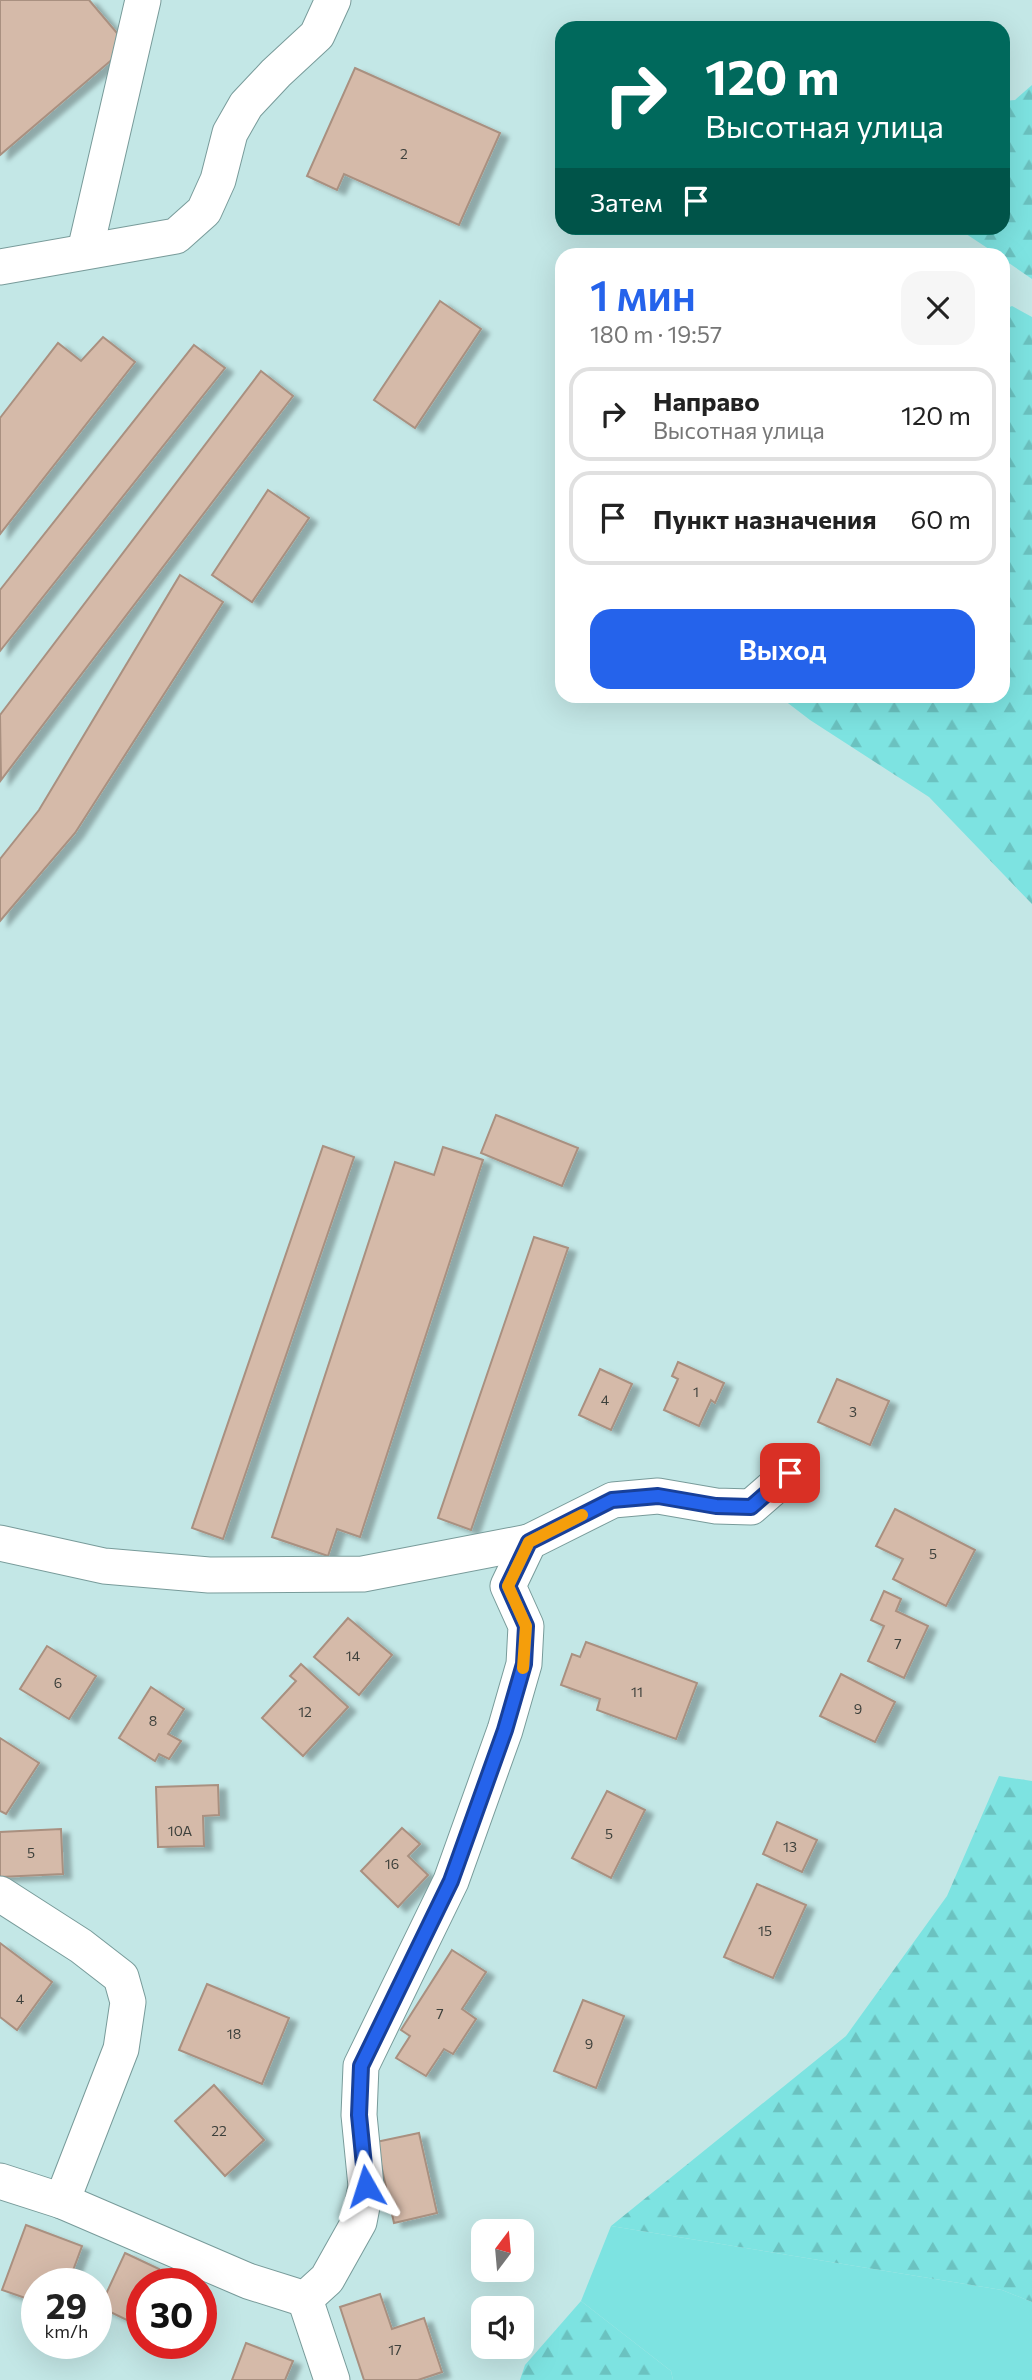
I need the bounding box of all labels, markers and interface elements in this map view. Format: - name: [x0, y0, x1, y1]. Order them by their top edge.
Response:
- text: 120 m: [705, 45, 839, 105]
- icon: right: [590, 49, 681, 140]
- text: Высотная улица: [705, 105, 944, 145]
- house number: 2: [400, 145, 408, 162]
- icon: arrive: [677, 182, 715, 220]
- text: Затем: [590, 186, 663, 217]
- text: 1 мин: [590, 268, 696, 320]
- button: close: [901, 271, 975, 345]
- text: 180 m · 19:57: [590, 320, 722, 348]
- text: Направо: [653, 385, 760, 416]
- icon: right: [594, 395, 632, 433]
- text: 120 m: [901, 399, 971, 430]
- text: Высотная улица: [653, 416, 825, 444]
- icon: arrive: [594, 499, 632, 537]
- text: Пункт назначения: [653, 503, 877, 534]
- text: 60 m: [911, 503, 971, 534]
- button: Выход: [590, 609, 975, 689]
- house number: 1: [693, 1383, 699, 1400]
- house number: 4: [601, 1391, 610, 1408]
- house number: 3: [849, 1403, 857, 1420]
- pin: [760, 1443, 820, 1503]
- icon: arrive: [771, 1454, 809, 1492]
- house number: 5: [929, 1545, 937, 1562]
- house number: 7: [894, 1635, 902, 1652]
- house number: 14: [346, 1647, 361, 1664]
- house number: 6: [54, 1674, 62, 1691]
- house number: 11: [631, 1683, 643, 1700]
- house number: 9: [854, 1700, 862, 1717]
- house number: 12: [298, 1703, 312, 1720]
- house number: 8: [149, 1712, 157, 1729]
- house number: 10А: [168, 1822, 193, 1839]
- house number: 5: [605, 1825, 613, 1842]
- house number: 13: [783, 1838, 797, 1855]
- house number: 5: [27, 1844, 35, 1861]
- house number: 16: [385, 1855, 399, 1872]
- house number: 15: [758, 1922, 772, 1939]
- house number: 4: [16, 1990, 25, 2007]
- house number: 7: [436, 2005, 444, 2022]
- house number: 18: [227, 2025, 241, 2042]
- house number: 9: [585, 2035, 593, 2052]
- house number: 22: [211, 2122, 227, 2139]
- position arrow: [329, 2149, 403, 2223]
- north arrow: [471, 2219, 534, 2282]
- map controls: [471, 2219, 534, 2359]
- speed limit sign: 30: [126, 2268, 217, 2359]
- text: 29: [46, 2283, 87, 2326]
- button: sound: [471, 2296, 534, 2359]
- text: km/h: [45, 2320, 88, 2342]
- house number: 17: [388, 2341, 402, 2358]

